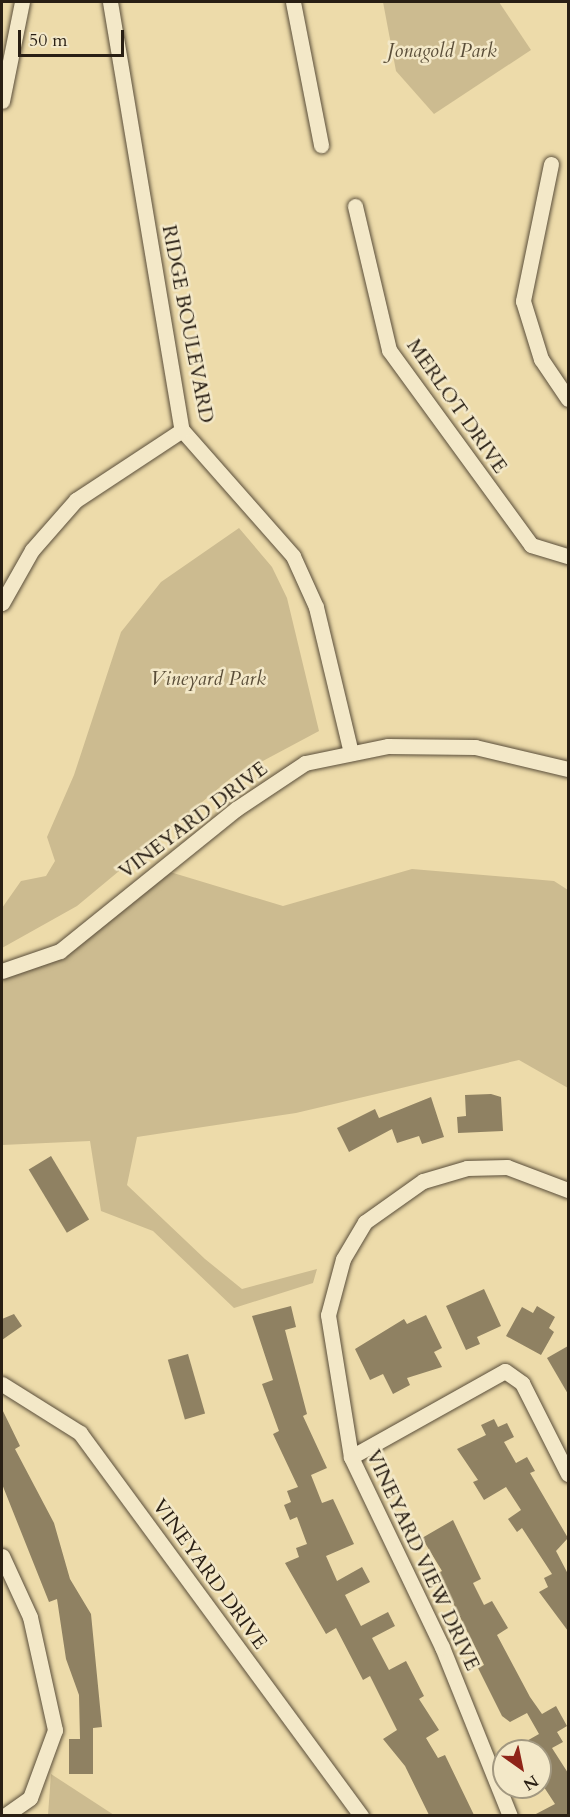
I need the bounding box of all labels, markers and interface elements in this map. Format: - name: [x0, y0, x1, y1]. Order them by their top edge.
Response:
- scale bar: [21, 18, 128, 56]
- text: 50 m: [29, 28, 68, 53]
- park label: Jonagold Park: [387, 38, 497, 62]
- street label: RIDGE BOULEVARD: [157, 223, 219, 425]
- street label: MERLOT DRIVE: [402, 334, 512, 478]
- park label: Vineyard Park: [150, 666, 266, 690]
- street label: VINEYARD DRIVE: [114, 756, 272, 884]
- street label: VINEYARD VIEW DRIVE: [361, 1446, 485, 1674]
- street label: VINEYARD DRIVE: [148, 1494, 272, 1654]
- north arrow: [492, 1739, 552, 1799]
- text: N: [519, 1769, 543, 1795]

